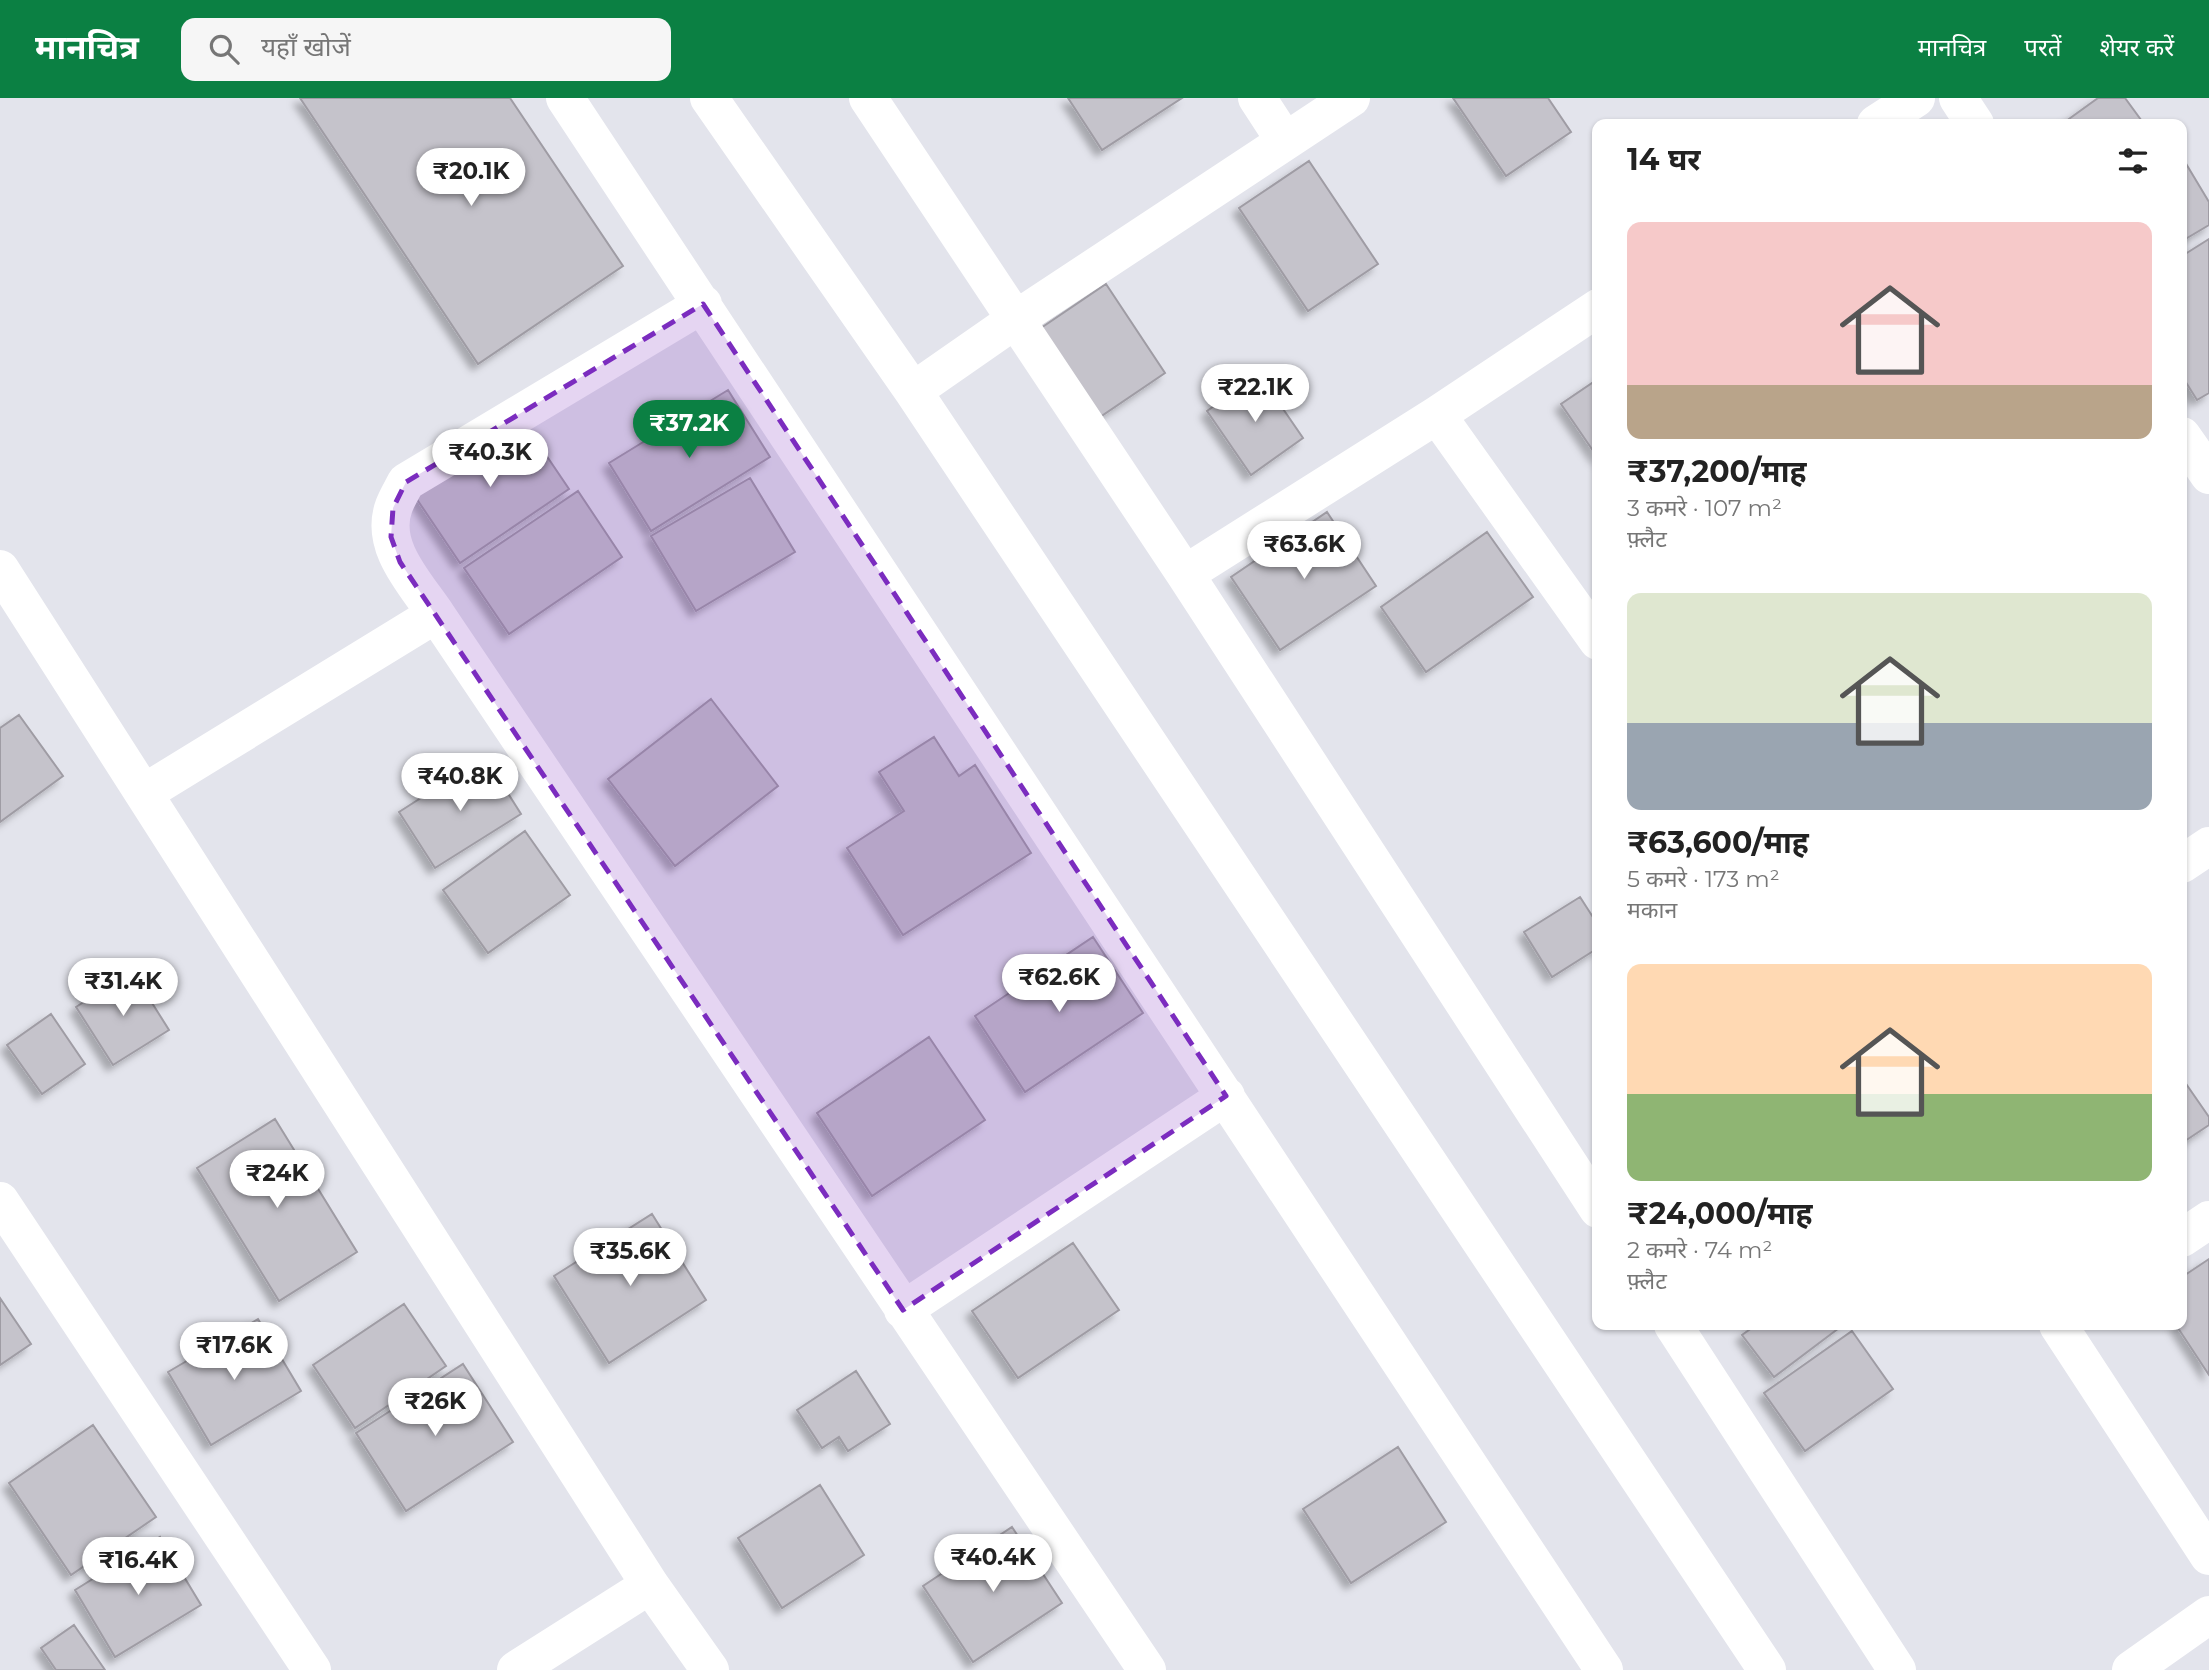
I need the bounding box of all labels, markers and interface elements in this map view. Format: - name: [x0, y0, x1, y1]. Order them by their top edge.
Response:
- search box: [181, 18, 671, 81]
- text: मानचित्र: [35, 27, 139, 67]
- icon: search: [205, 30, 243, 68]
- text: यहाँ खोजें: [261, 31, 351, 63]
- text: मानचित्र: [1918, 33, 1986, 62]
- text: परतें: [2024, 33, 2061, 62]
- text: शेयर करें: [2099, 33, 2174, 62]
- text: 14 घर: [1627, 141, 1701, 178]
- icon: filters: [2114, 142, 2152, 180]
- pin: ₹20.1K: [414, 148, 528, 208]
- text: ₹20.1K: [432, 157, 510, 185]
- icon: home: [1827, 267, 1953, 393]
- pin: ₹22.1K: [1198, 364, 1312, 424]
- text: ₹22.1K: [1217, 373, 1293, 401]
- pin: ₹37.2K: [632, 400, 746, 460]
- text: ₹37.2K: [649, 409, 729, 437]
- pin: ₹40.3K: [433, 430, 547, 489]
- text: ₹40.3K: [448, 438, 532, 466]
- text: ₹37,200/माह: [1627, 453, 1806, 490]
- text: 3 कमरे · 107 m²: [1627, 494, 1782, 522]
- pin: ₹63.6K: [1247, 522, 1361, 581]
- text: फ़्लैट: [1627, 525, 1667, 553]
- text: ₹63.6K: [1263, 530, 1345, 558]
- icon: home: [1827, 638, 1953, 764]
- pin: ₹40.8K: [403, 754, 517, 813]
- text: ₹40.8K: [417, 762, 503, 790]
- text: ₹63,600/माह: [1627, 824, 1809, 861]
- text: 5 कमरे · 173 m²: [1627, 865, 1780, 893]
- text: मकान: [1627, 896, 1677, 924]
- pin: ₹62.6K: [1002, 954, 1116, 1014]
- pin: ₹31.4K: [66, 958, 180, 1018]
- text: ₹62.6K: [1018, 963, 1100, 991]
- text: ₹31.4K: [84, 967, 162, 995]
- icon: home: [1827, 1009, 1953, 1135]
- pin: ₹24K: [236, 1150, 318, 1210]
- text: ₹24K: [246, 1159, 308, 1187]
- text: ₹24,000/माह: [1627, 1195, 1812, 1232]
- pin: ₹35.6K: [573, 1228, 687, 1288]
- text: 2 कमरे · 74 m²: [1627, 1236, 1772, 1264]
- text: ₹35.6K: [589, 1237, 671, 1265]
- text: फ़्लैट: [1627, 1267, 1667, 1295]
- pin: ₹17.6K: [177, 1322, 291, 1382]
- text: ₹17.6K: [196, 1331, 272, 1359]
- pin: ₹26K: [394, 1378, 476, 1438]
- text: ₹26K: [404, 1387, 466, 1415]
- pin: ₹40.4K: [936, 1534, 1050, 1594]
- pin: ₹16.4K: [81, 1538, 195, 1597]
- text: ₹40.4K: [950, 1543, 1036, 1571]
- text: ₹16.4K: [98, 1546, 178, 1574]

